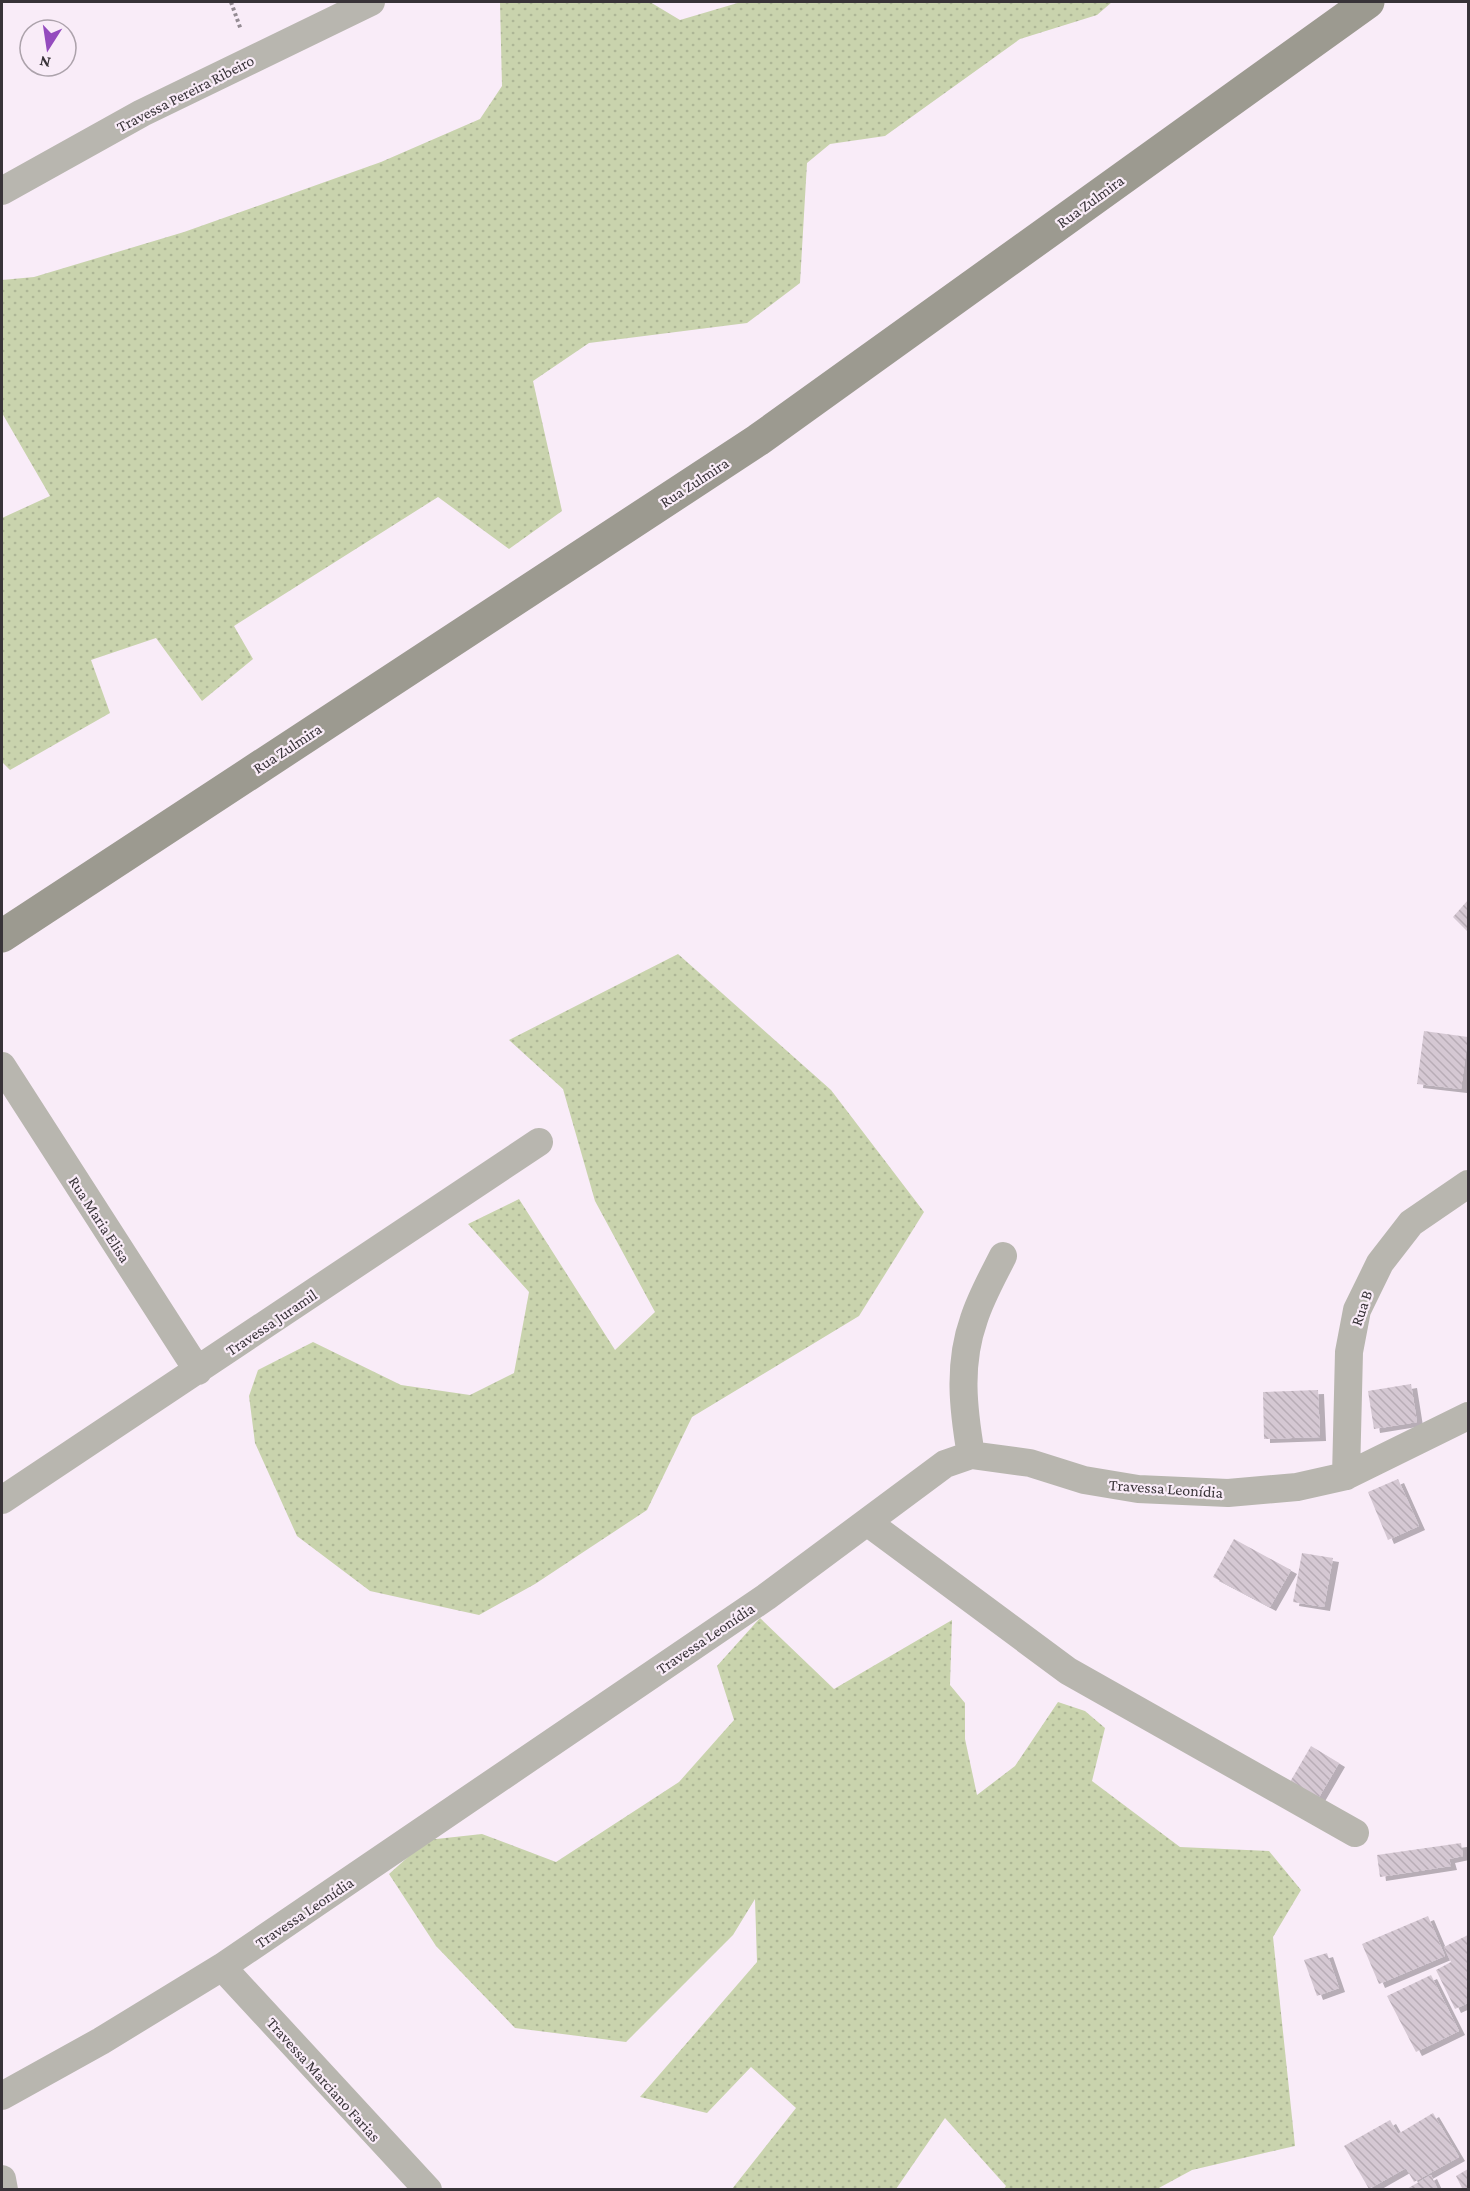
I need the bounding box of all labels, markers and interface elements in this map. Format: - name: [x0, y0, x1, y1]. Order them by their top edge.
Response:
- north arrow: [18, 18, 78, 78]
- street label: Travessa Pereira Ribeiro: [114, 51, 257, 135]
- text: N: [38, 53, 52, 72]
- street label: Rua Zulmira: [1054, 171, 1127, 231]
- street label: Rua Zulmira: [657, 454, 732, 511]
- street label: Rua Zulmira: [250, 720, 325, 777]
- street label: Rua Maria Elisa: [65, 1173, 134, 1266]
- street label: Travessa Juramil: [223, 1286, 321, 1360]
- street label: Rua B: [1348, 1288, 1376, 1328]
- street label: Travessa Leonídia: [1108, 1476, 1224, 1501]
- street label: Travessa Leonídia: [653, 1599, 758, 1677]
- street label: Travessa Leonídia: [252, 1873, 357, 1951]
- street label: Travessa Marciano Farias: [263, 2014, 384, 2145]

